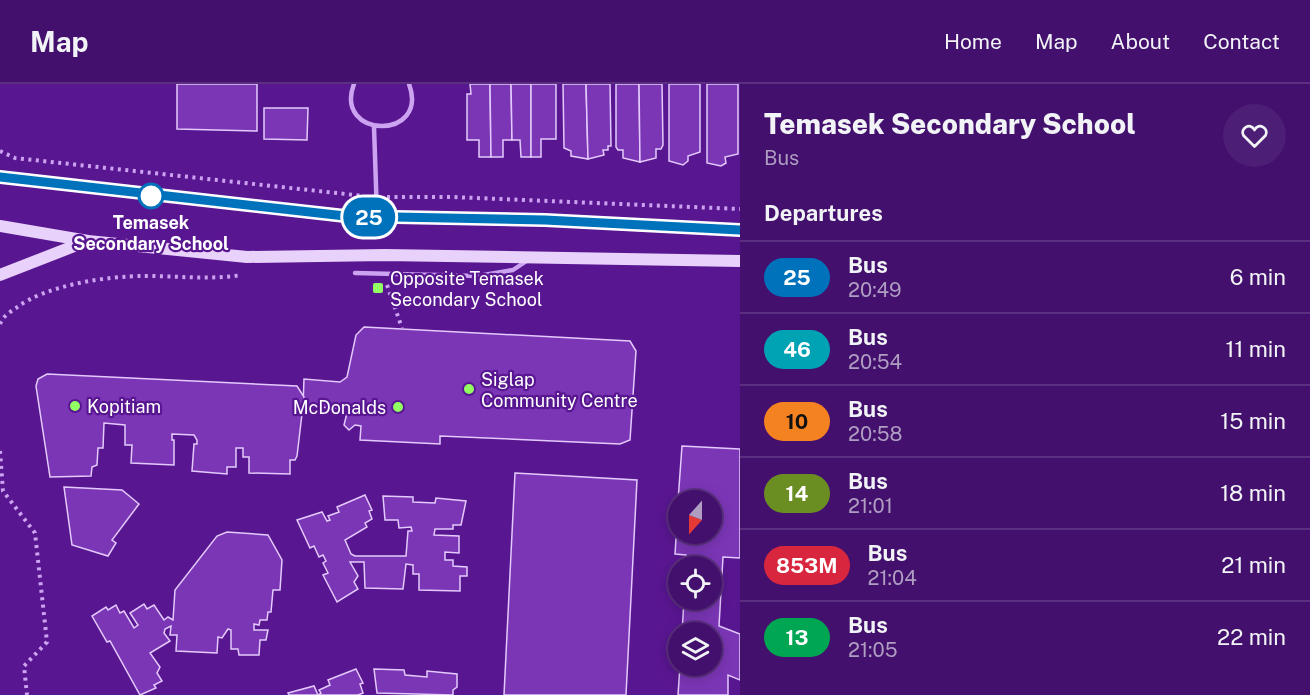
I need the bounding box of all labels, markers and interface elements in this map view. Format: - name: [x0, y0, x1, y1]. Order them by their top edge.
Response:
- text: Map: [30, 25, 89, 58]
- text: Home: [944, 29, 1002, 54]
- text: Map: [1035, 29, 1078, 54]
- text: About: [1111, 29, 1170, 54]
- text: Contact: [1203, 29, 1280, 54]
- button: heart: [1223, 104, 1286, 167]
- text: Temasek Secondary School: [764, 107, 1136, 140]
- text: Bus: [764, 146, 799, 170]
- marker: Temasek Secondary School: [138, 183, 164, 209]
- line badge: 25: [342, 198, 396, 236]
- text: Departures: [764, 200, 883, 226]
- text: 25: [355, 205, 383, 230]
- place label: Temasek Secondary School: [73, 212, 229, 254]
- text: Bus: [848, 252, 888, 278]
- text: 6 min: [1230, 264, 1286, 290]
- text: 25: [783, 265, 811, 290]
- place label: Opposite Temasek Secondary School: [390, 268, 544, 310]
- text: 20:49: [848, 278, 902, 302]
- marker: Opposite Temasek Secondary School: [371, 281, 385, 295]
- text: Bus: [848, 324, 888, 350]
- text: 11 min: [1225, 336, 1286, 362]
- text: 46: [783, 337, 811, 362]
- text: 20:54: [848, 350, 902, 374]
- place label: Siglap Community Centre: [481, 369, 638, 411]
- marker: Siglap Community Centre: [462, 382, 476, 396]
- place label: Kopitiam: [87, 396, 161, 417]
- text: Bus: [848, 396, 888, 422]
- place label: McDonalds: [293, 397, 386, 418]
- marker: Kopitiam: [68, 399, 82, 413]
- marker: McDonalds: [391, 400, 405, 414]
- text: 15 min: [1220, 408, 1286, 434]
- text: 10: [786, 409, 808, 434]
- text: 20:58: [848, 422, 902, 446]
- text: Bus: [848, 468, 888, 494]
- text: 18 min: [1220, 480, 1286, 506]
- text: 14: [786, 481, 808, 506]
- north arrow: [668, 490, 722, 544]
- map controls: [668, 490, 722, 676]
- text: 21:01: [848, 494, 893, 518]
- text: Bus: [868, 540, 907, 566]
- text: 21 min: [1221, 552, 1286, 578]
- text: 853M: [776, 553, 838, 578]
- button: locate: [668, 556, 722, 610]
- text: 21:04: [868, 566, 917, 590]
- text: Bus: [848, 612, 888, 638]
- button: layers: [668, 622, 722, 676]
- text: 22 min: [1217, 624, 1286, 650]
- text: 13: [786, 625, 808, 650]
- text: 21:05: [848, 638, 898, 662]

